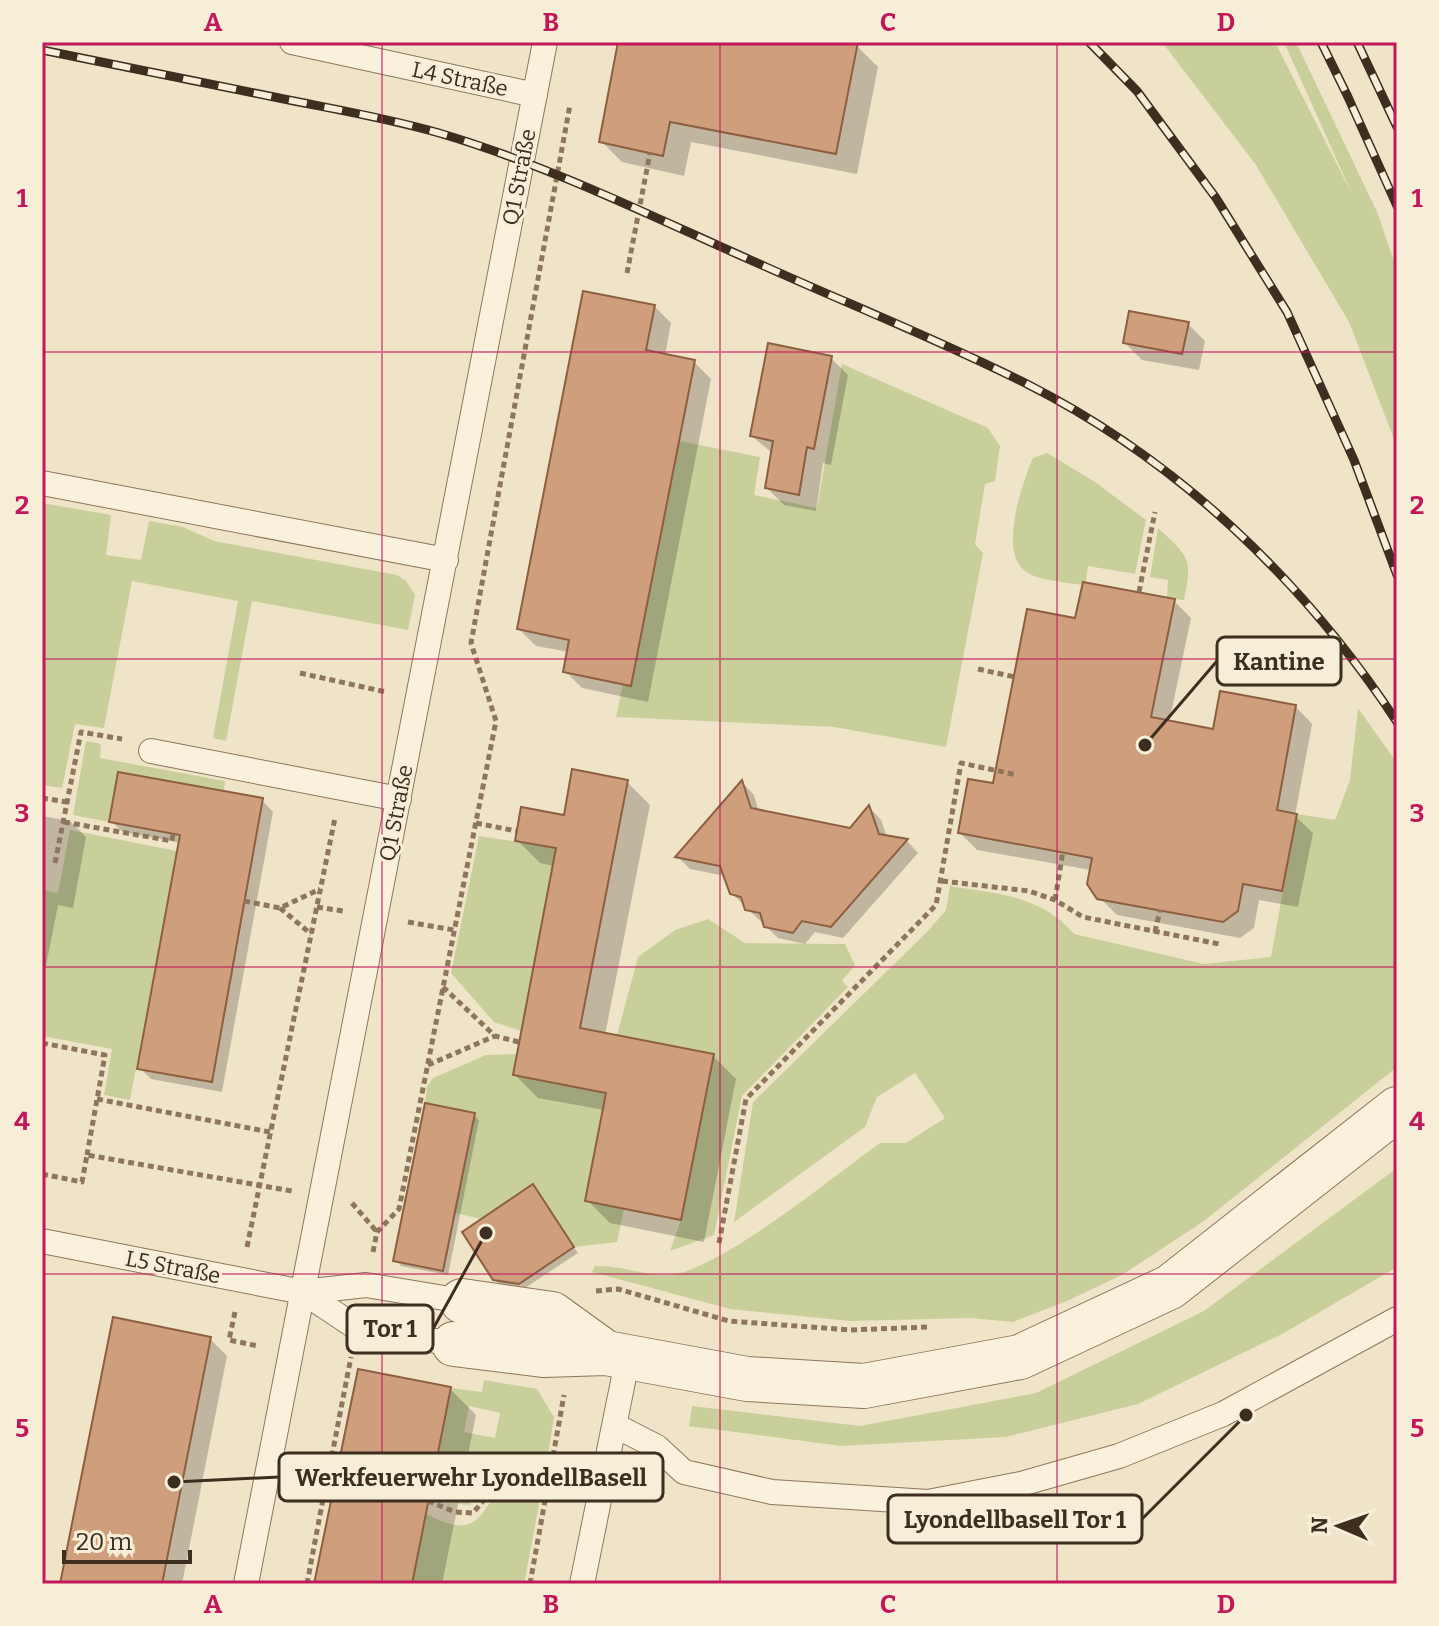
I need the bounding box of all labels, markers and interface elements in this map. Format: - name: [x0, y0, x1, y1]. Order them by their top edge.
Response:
- text: A: [204, 7, 223, 38]
- text: B: [543, 7, 559, 38]
- text: C: [880, 7, 896, 38]
- text: D: [1217, 7, 1235, 38]
- street label: L4 Straße: [410, 56, 510, 102]
- street label: Q1 Straße: [496, 126, 542, 228]
- text: 1: [16, 183, 28, 214]
- text: 1: [1411, 183, 1423, 214]
- text: 2: [15, 490, 29, 521]
- text: 2: [1410, 490, 1424, 521]
- callout: Kantine: [1217, 637, 1341, 685]
- text: Kantine: [1233, 648, 1325, 676]
- street label: Q1 Straße: [373, 762, 419, 864]
- text: 3: [15, 798, 29, 829]
- text: 3: [1410, 798, 1424, 829]
- text: 4: [14, 1106, 30, 1137]
- text: 4: [1409, 1106, 1425, 1137]
- street label: L5 Straße: [123, 1245, 223, 1289]
- callout: Tor 1: [347, 1305, 433, 1353]
- text: Tor 1: [363, 1315, 417, 1343]
- text: 5: [15, 1413, 29, 1444]
- text: 5: [1410, 1413, 1424, 1444]
- callout: Werkfeuerwehr LyondellBasell: [279, 1453, 663, 1501]
- text: Werkfeuerwehr LyondellBasell: [295, 1464, 648, 1492]
- north arrow: [1299, 1486, 1379, 1566]
- callout: Lyondellbasell Tor 1: [888, 1495, 1142, 1543]
- text: Lyondellbasell Tor 1: [904, 1506, 1127, 1534]
- scale bar: [64, 1514, 190, 1564]
- text: N: [1306, 1516, 1333, 1534]
- text: 20 m: [76, 1528, 132, 1556]
- text: A: [204, 1589, 223, 1620]
- text: B: [543, 1589, 559, 1620]
- text: C: [880, 1589, 896, 1620]
- text: D: [1217, 1589, 1235, 1620]

